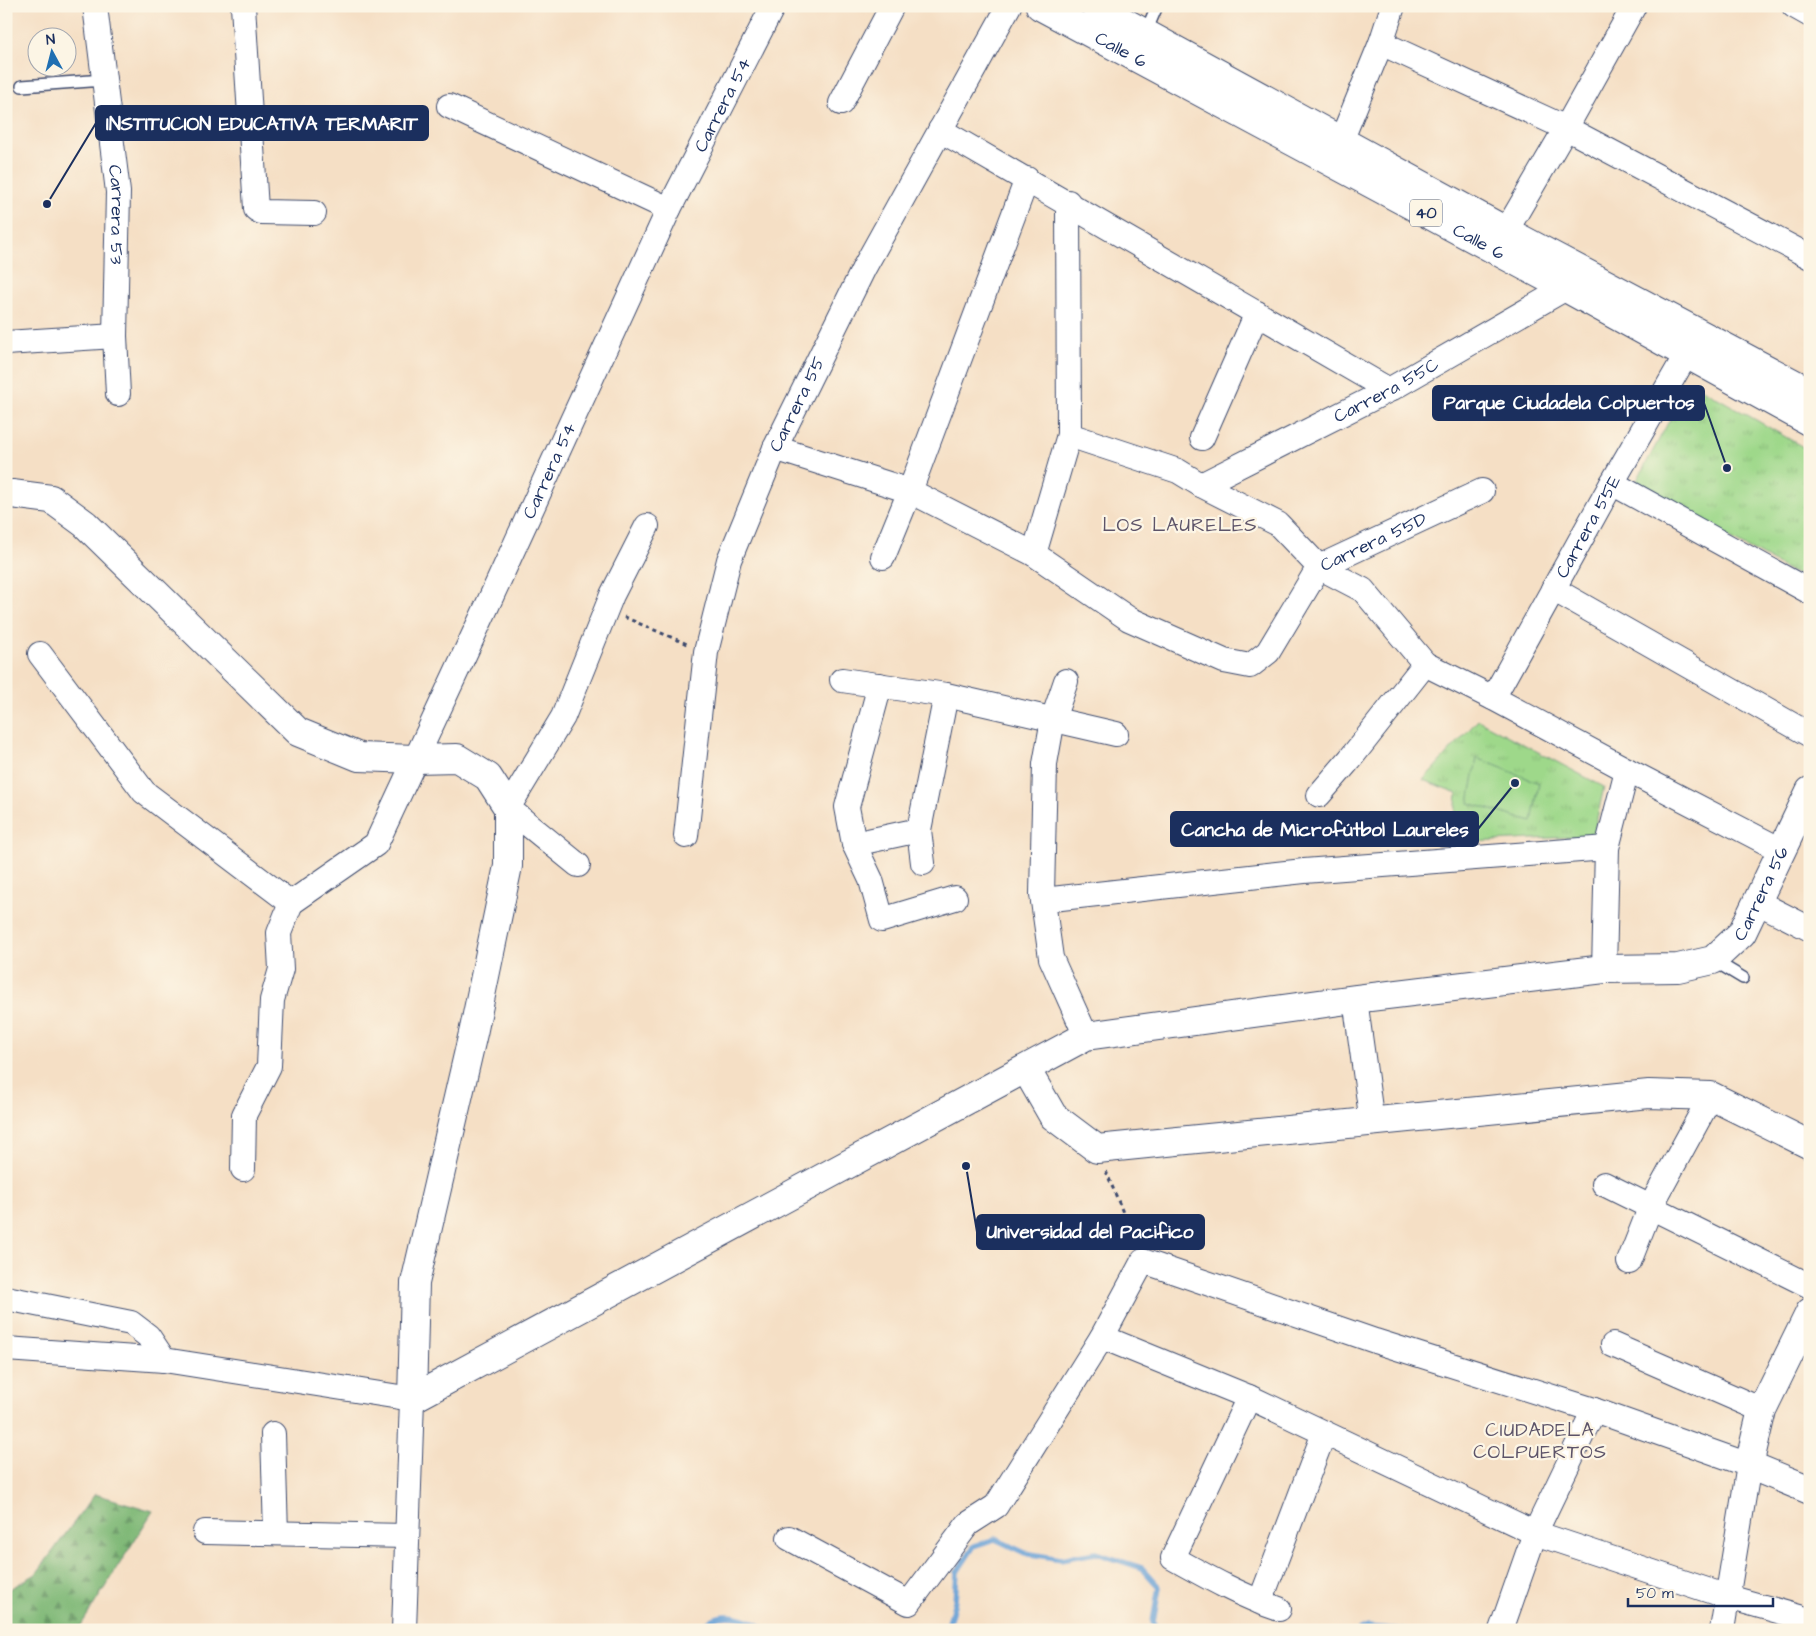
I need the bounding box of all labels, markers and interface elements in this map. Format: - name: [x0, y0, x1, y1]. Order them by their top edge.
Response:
- street label: Calle 6: [1091, 25, 1152, 74]
- north arrow: [28, 28, 78, 78]
- text: N: [45, 30, 56, 51]
- street label: Carrera 54: [688, 53, 757, 156]
- callout: INSTITUCION EDUCATIVA TERMARIT: [96, 106, 428, 140]
- text: INSTITUCION EDUCATIVA TERMARIT: [106, 111, 419, 138]
- street label: Carrera 53: [102, 163, 131, 265]
- road number: 40: [1410, 200, 1442, 227]
- street label: Calle 6: [1448, 217, 1509, 266]
- street label: Carrera 55C: [1329, 351, 1443, 429]
- street label: Carrera 55: [763, 352, 831, 456]
- callout: Parque Ciudadela Colpuertos: [1433, 386, 1704, 420]
- text: Parque Ciudadela Colpuertos: [1443, 390, 1695, 417]
- street label: Carrera 54: [516, 419, 582, 523]
- street label: Carrera 55E: [1549, 470, 1627, 582]
- street label: Carrera 55D: [1316, 506, 1431, 577]
- district label: LOS LAURELES: [1102, 512, 1258, 539]
- callout: Cancha de Microfútbol Laureles: [1171, 812, 1478, 846]
- text: Cancha de Microfútbol Laureles: [1181, 817, 1469, 844]
- street label: Carrera 56: [1728, 842, 1794, 947]
- callout: Universidad del Pacifico: [977, 1215, 1204, 1249]
- text: Universidad del Pacifico: [987, 1219, 1194, 1246]
- district label: CIUDADELA COLPUERTOS: [1473, 1417, 1607, 1466]
- scale bar: [1628, 1576, 1774, 1608]
- text: 50 m: [1636, 1583, 1674, 1604]

